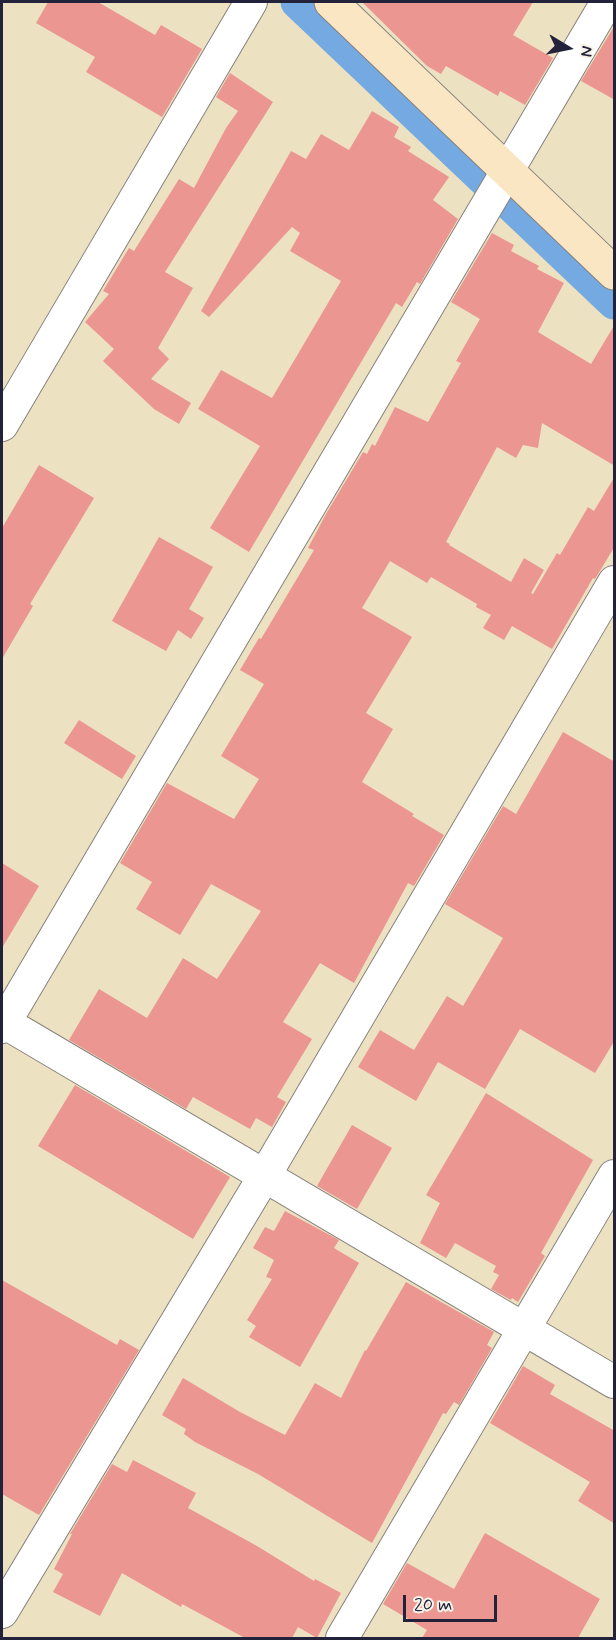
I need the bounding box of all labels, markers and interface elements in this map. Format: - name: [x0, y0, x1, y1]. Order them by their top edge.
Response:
- north arrow: [538, 18, 598, 78]
- text: N: [575, 44, 597, 58]
- scale bar: [406, 1583, 500, 1621]
- text: 20 m: [414, 1593, 452, 1617]

